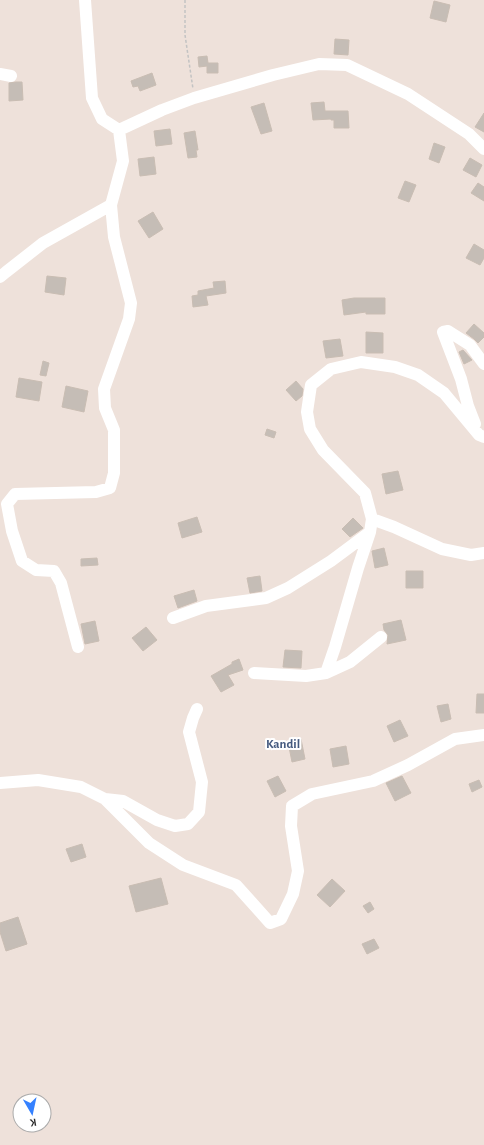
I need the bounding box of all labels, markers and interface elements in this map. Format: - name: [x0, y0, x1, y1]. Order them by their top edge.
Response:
- district label: Kandil: [266, 738, 300, 751]
- north arrow: [12, 1093, 52, 1133]
- text: K: [29, 1116, 38, 1128]

